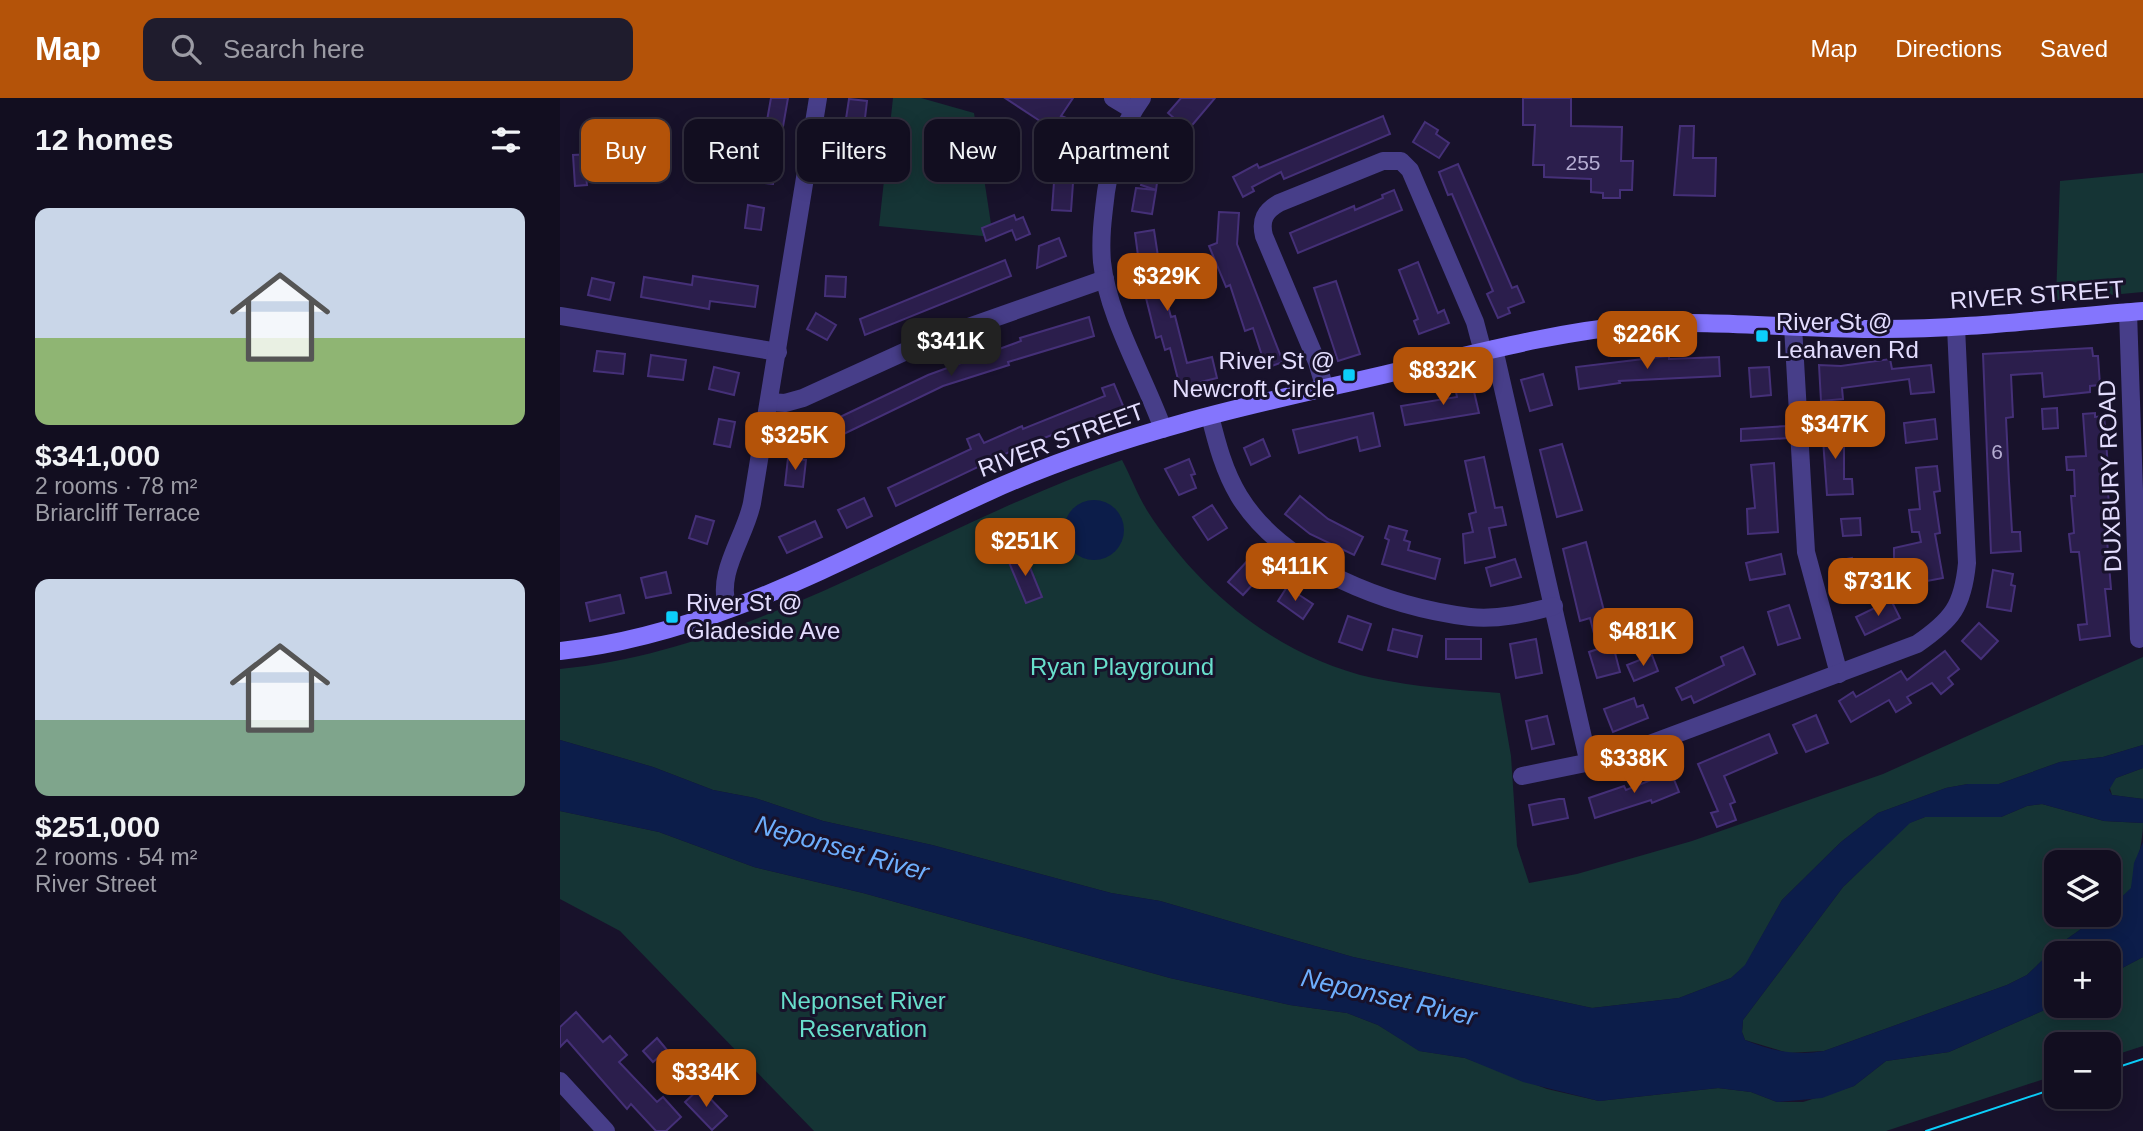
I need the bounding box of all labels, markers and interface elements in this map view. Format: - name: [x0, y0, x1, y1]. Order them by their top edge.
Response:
- search box: [143, 18, 633, 81]
- text: Map: [35, 30, 101, 67]
- icon: search: [167, 30, 205, 68]
- text: Search here: [223, 34, 365, 64]
- text: Map: [1811, 35, 1857, 62]
- text: Directions: [1895, 35, 2002, 62]
- text: Saved: [2040, 35, 2108, 62]
- chip: Buy: [581, 119, 670, 182]
- chip: Rent: [684, 119, 783, 182]
- chip: Filters: [797, 119, 910, 182]
- chip: New: [924, 119, 1020, 182]
- chip: Apartment: [1034, 119, 1193, 182]
- icon: filters: [487, 121, 525, 159]
- text: 12 homes: [35, 123, 173, 156]
- house number: 255: [1565, 151, 1601, 174]
- icon: home: [217, 254, 343, 380]
- pin: $329K: [1118, 254, 1216, 313]
- text: $329K: [1133, 263, 1201, 289]
- street label: RIVER STREET: [1949, 275, 2125, 314]
- place label: River St @ Leahaven Rd: [1776, 308, 1919, 363]
- pin: $226K: [1598, 312, 1696, 371]
- pin: $341K: [902, 318, 1000, 378]
- text: $226K: [1613, 321, 1681, 347]
- text: $341K: [917, 328, 985, 354]
- marker: River St @ Leahaven Rd: [1754, 328, 1770, 344]
- place label: River St @ Newcroft Circle: [1172, 347, 1335, 402]
- pin: $832K: [1394, 348, 1492, 407]
- text: $832K: [1409, 357, 1477, 383]
- marker: River St @ Newcroft Circle: [1341, 367, 1357, 383]
- street label: DUXBURY ROAD: [2093, 379, 2126, 573]
- street label: RIVER STREET: [974, 397, 1148, 482]
- pin: $347K: [1786, 402, 1884, 461]
- text: $347K: [1801, 411, 1869, 437]
- pin: $325K: [746, 412, 844, 472]
- text: $325K: [761, 422, 829, 448]
- text: $341,000: [35, 439, 160, 472]
- house number: 6: [1991, 440, 2003, 463]
- text: 2 rooms · 78 m²: [35, 473, 197, 499]
- text: Briarcliff Terrace: [35, 500, 200, 526]
- pin: $251K: [976, 518, 1074, 578]
- text: $251K: [991, 528, 1059, 554]
- pin: $411K: [1246, 544, 1344, 603]
- text: $411K: [1262, 553, 1328, 579]
- pin: $731K: [1829, 559, 1927, 618]
- text: $731K: [1844, 568, 1912, 594]
- place label: River St @ Gladeside Ave: [686, 589, 840, 644]
- pin: $481K: [1594, 608, 1692, 668]
- marker: River St @ Gladeside Ave: [664, 609, 680, 625]
- text: $481K: [1609, 618, 1677, 644]
- icon: home: [217, 625, 343, 751]
- park label: Ryan Playground: [1030, 653, 1214, 680]
- pin: $338K: [1585, 736, 1683, 795]
- text: $338K: [1600, 745, 1668, 771]
- water label: Neponset River: [752, 809, 934, 887]
- text: $251,000: [35, 810, 160, 843]
- text: 2 rooms · 54 m²: [35, 844, 197, 870]
- map controls: [2044, 850, 2121, 1109]
- button: layers: [2044, 850, 2121, 927]
- text: River Street: [35, 871, 156, 897]
- button: +: [2044, 941, 2121, 1018]
- water label: Neponset River: [1298, 962, 1481, 1032]
- park label: Neponset River Reservation: [780, 987, 946, 1042]
- button: −: [2044, 1032, 2121, 1109]
- pin: $334K: [657, 1049, 755, 1109]
- text: $334K: [672, 1059, 740, 1085]

